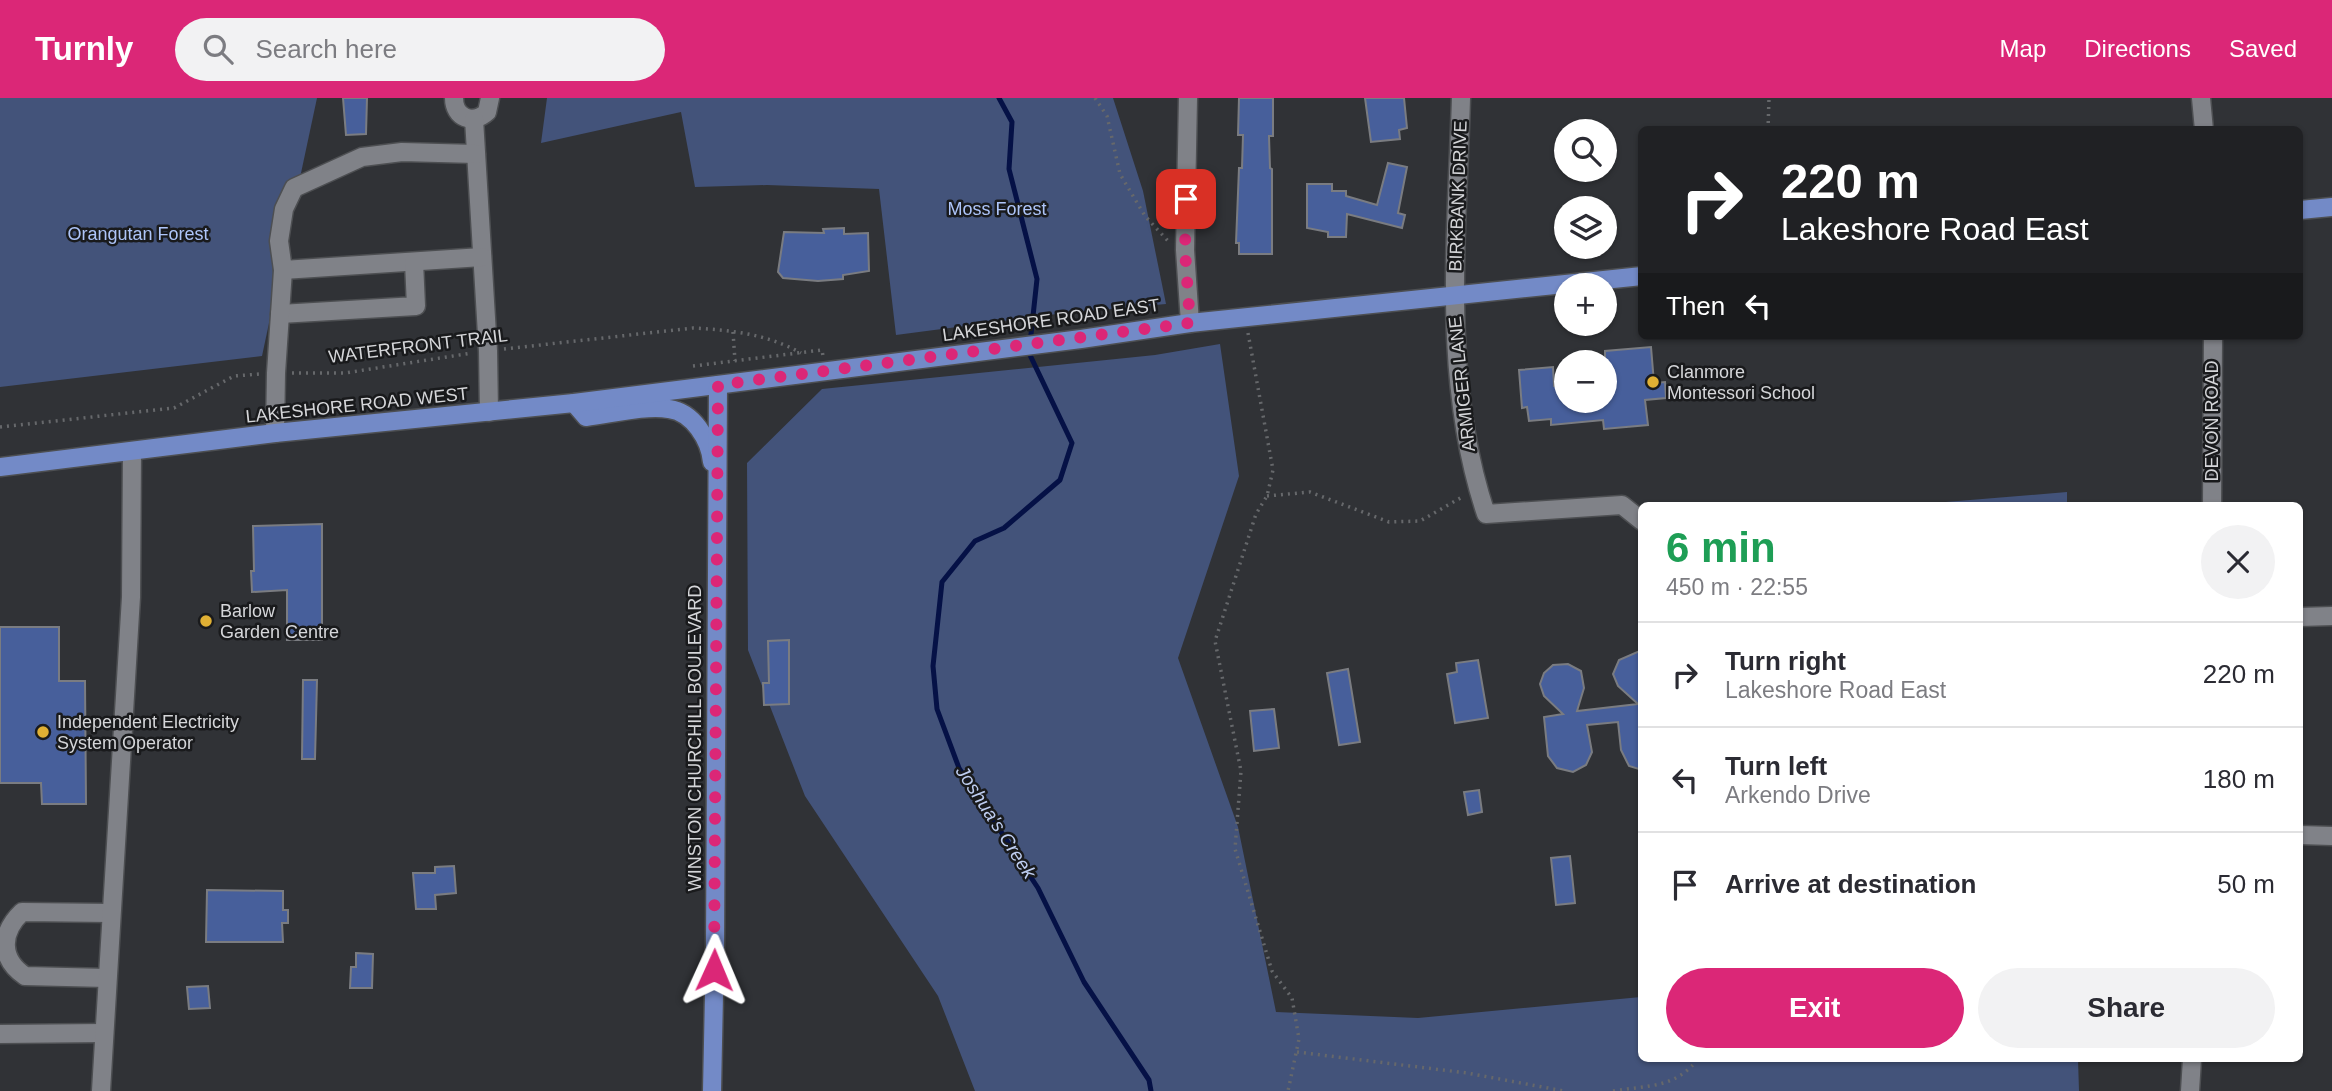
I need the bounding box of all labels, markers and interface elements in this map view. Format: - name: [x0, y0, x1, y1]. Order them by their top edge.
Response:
- search box: [175, 18, 665, 81]
- text: Turnly: [35, 30, 133, 67]
- icon: search: [199, 30, 237, 68]
- text: Search here: [255, 34, 397, 64]
- text: Map: [2000, 35, 2046, 62]
- text: Directions: [2084, 35, 2191, 62]
- text: Saved: [2229, 35, 2297, 62]
- map controls: [1554, 119, 1617, 413]
- button: search: [1554, 119, 1617, 182]
- street label: BIRKBANK DRIVE: [1445, 120, 1471, 272]
- icon: right: [1666, 154, 1757, 245]
- text: 220 m: [1781, 154, 1920, 208]
- pin: [1156, 169, 1216, 229]
- icon: arrive: [1167, 180, 1205, 218]
- button: layers: [1554, 196, 1617, 259]
- park label: Moss Forest: [947, 199, 1047, 219]
- text: Lakeshore Road East: [1781, 211, 2089, 247]
- park label: Orangutan Forest: [67, 224, 209, 244]
- button: +: [1554, 273, 1617, 336]
- icon: left: [1739, 287, 1777, 325]
- text: Then: [1666, 291, 1725, 321]
- street label: LAKESHORE ROAD EAST: [941, 295, 1161, 345]
- street label: ARMIGER LANE: [1445, 315, 1479, 453]
- street label: WATERFRONT TRAIL: [327, 325, 509, 367]
- button: −: [1554, 350, 1617, 413]
- street label: DEVON ROAD: [2202, 360, 2222, 482]
- place label: Clanmore Montessori School: [1667, 362, 1815, 403]
- marker: Clanmore Montessori School: [1645, 374, 1661, 390]
- street label: LAKESHORE ROAD WEST: [245, 383, 469, 427]
- text: 6 min: [1666, 524, 1776, 571]
- button: close: [2201, 525, 2275, 599]
- text: 450 m · 22:55: [1666, 574, 1808, 600]
- street label: WINSTON CHURCHILL BOULEVARD: [685, 585, 705, 891]
- place label: Barlow Garden Centre: [220, 601, 339, 642]
- marker: Barlow Garden Centre: [198, 613, 214, 629]
- text: Turn right: [1725, 646, 1846, 676]
- icon: right: [1666, 656, 1704, 694]
- text: 220 m: [2203, 659, 2275, 689]
- text: Lakeshore Road East: [1725, 677, 1946, 703]
- place label: Independent Electricity System Operator: [57, 712, 239, 753]
- marker: Independent Electricity System Operator: [35, 724, 51, 740]
- text: Turn left: [1725, 751, 1827, 781]
- water label: Joshua's Creek: [951, 761, 1041, 884]
- icon: left: [1666, 761, 1704, 799]
- text: 180 m: [2203, 764, 2275, 794]
- text: Arkendo Drive: [1725, 782, 1871, 808]
- icon: arrive: [1666, 866, 1704, 904]
- text: Arrive at destination: [1725, 869, 1976, 899]
- text: 50 m: [2217, 869, 2275, 899]
- position arrow: [677, 933, 751, 1007]
- button: Exit: [1666, 968, 1964, 1048]
- button: Share: [1978, 968, 2275, 1048]

